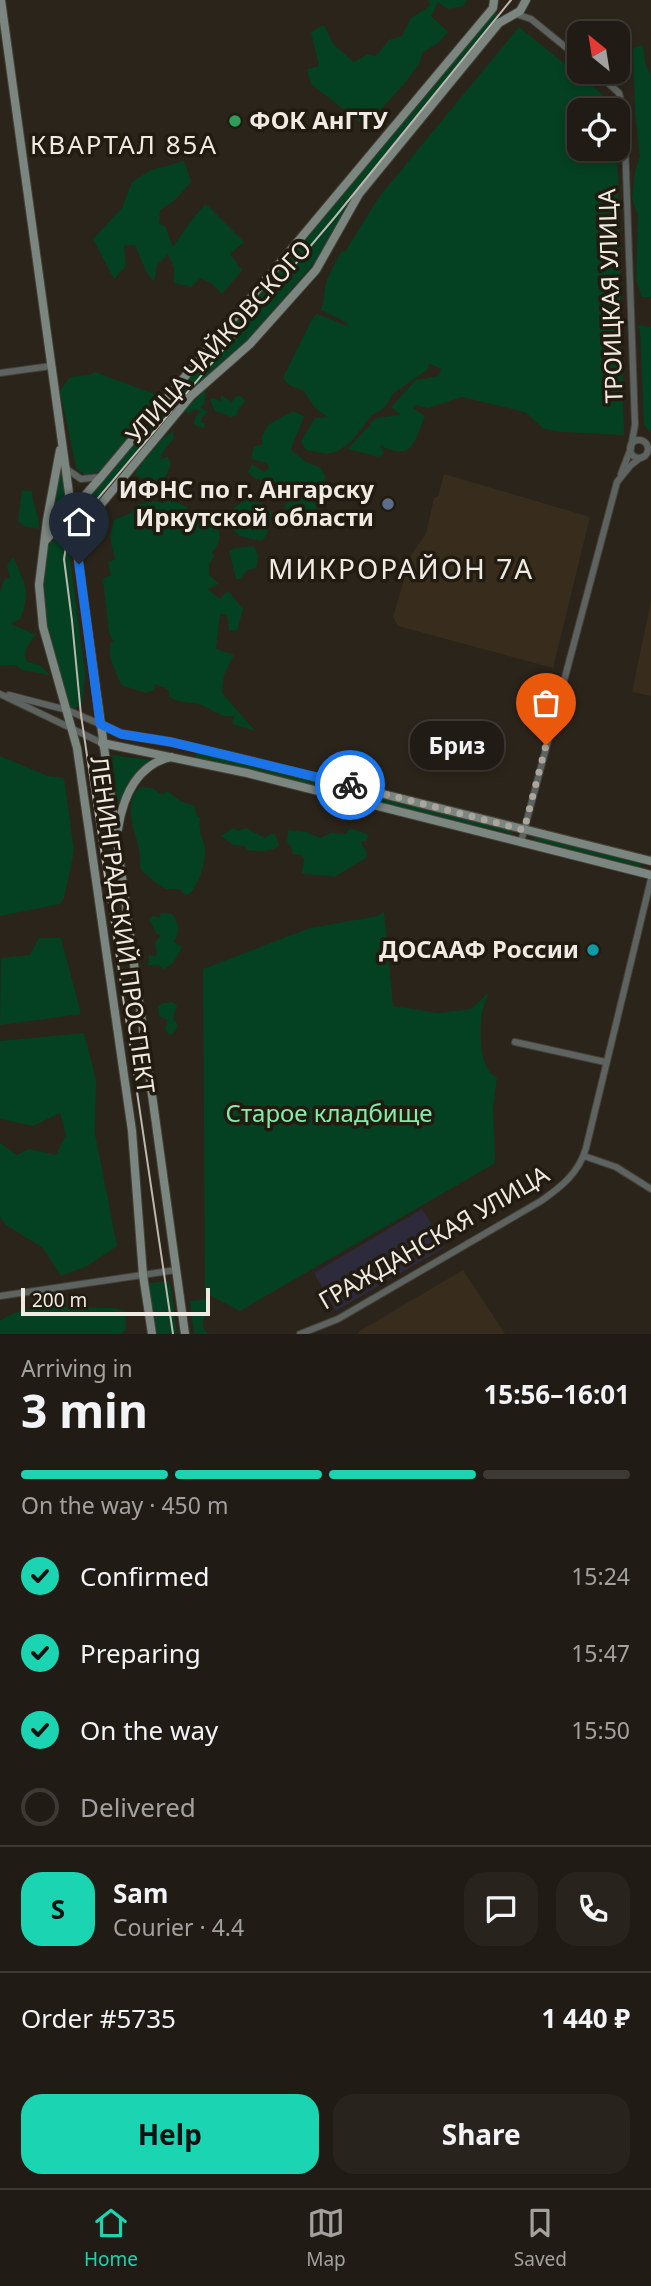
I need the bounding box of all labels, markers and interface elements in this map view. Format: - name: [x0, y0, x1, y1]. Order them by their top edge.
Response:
- north arrow: [567, 21, 630, 84]
- map controls: [567, 21, 630, 161]
- button: locate: [567, 98, 630, 161]
- place label: ФОК АнГТУ: [249, 103, 388, 136]
- marker: ФОК АнГТУ: [227, 113, 243, 129]
- district label: КВАРТАЛ 85А: [30, 126, 218, 162]
- street label: ТРОИЦКАЯ УЛИЦА: [589, 188, 630, 404]
- street label: УЛИЦА ЧАЙКОВСКОГО: [118, 232, 318, 450]
- place label: ИФНС по г. Ангарску Иркутской области: [119, 472, 374, 533]
- pin: [49, 492, 109, 564]
- marker: ИФНС по г. Ангарску Иркутской области: [380, 496, 396, 512]
- icon: home: [60, 503, 98, 541]
- district label: МИКРОРАЙОН 7А: [268, 549, 534, 587]
- pin: [516, 673, 576, 745]
- icon: bag: [527, 684, 565, 722]
- callout: Бриз: [410, 720, 504, 770]
- text: Бриз: [429, 729, 485, 761]
- courier: [315, 750, 385, 820]
- street label: ЛЕНИНГРАДСКИЙ ПРОСПЕКТ: [83, 754, 164, 1096]
- icon: bike: [331, 766, 369, 804]
- place label: ДОСААФ России: [379, 932, 579, 965]
- marker: ДОСААФ России: [585, 942, 601, 958]
- park label: Старое кладбище: [226, 1096, 432, 1129]
- street label: ГРАЖДАНСКАЯ УЛИЦА: [312, 1157, 555, 1316]
- scale bar: [21, 1285, 210, 1317]
- text: 200 m: [32, 1287, 87, 1313]
- text: Arriving in: [21, 1352, 133, 1384]
- text: 15:56–16:01: [483, 1376, 630, 1412]
- text: 3 min: [21, 1379, 148, 1441]
- text: On the way · 450 m: [21, 1489, 228, 1521]
- icon: check: [21, 1557, 59, 1595]
- text: Confirmed: [80, 1558, 210, 1594]
- text: 15:24: [571, 1560, 630, 1592]
- icon: check: [21, 1634, 59, 1672]
- text: Preparing: [80, 1635, 201, 1671]
- text: 15:47: [571, 1637, 630, 1669]
- icon: check: [21, 1711, 59, 1749]
- text: On the way: [80, 1712, 218, 1748]
- text: 15:50: [571, 1714, 630, 1746]
- text: Delivered: [80, 1789, 196, 1825]
- button: chat: [464, 1872, 538, 1946]
- button: phone: [556, 1872, 630, 1946]
- text: Sam: [113, 1875, 168, 1911]
- text: S: [51, 1891, 65, 1927]
- text: Courier · 4.4: [113, 1911, 244, 1943]
- text: Order #5735: [21, 2000, 176, 2036]
- text: 1 440 ₽: [541, 2000, 630, 2036]
- button: Help: [21, 2094, 319, 2174]
- button: Share: [333, 2094, 630, 2174]
- tab: Home: [84, 2204, 138, 2272]
- tab: Map: [306, 2204, 346, 2272]
- tab: Saved: [514, 2204, 567, 2272]

